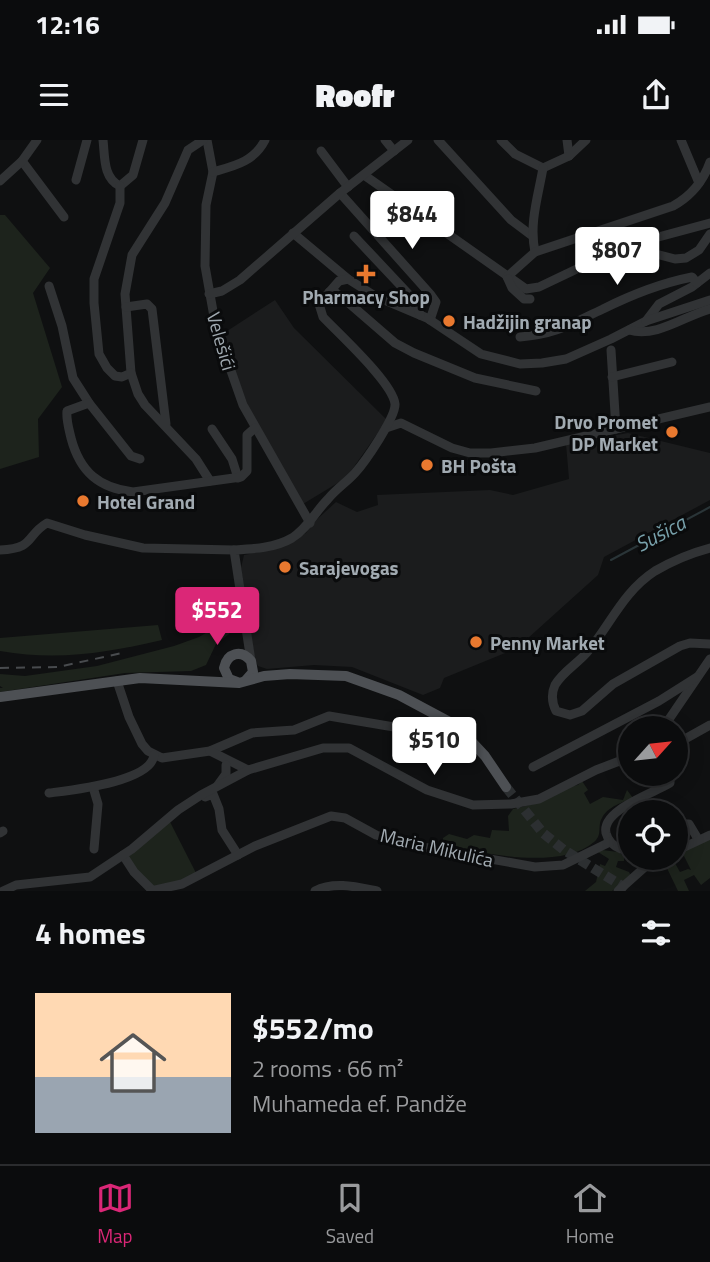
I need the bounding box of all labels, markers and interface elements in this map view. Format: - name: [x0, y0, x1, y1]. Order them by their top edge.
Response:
- text: 12:16: [35, 5, 100, 44]
- text: Roofr: [316, 71, 394, 119]
- icon: menu: [35, 76, 73, 114]
- icon: share: [637, 76, 675, 114]
- pin: $844: [371, 192, 453, 251]
- text: $844: [386, 196, 438, 231]
- pin: $807: [576, 228, 658, 287]
- text: $807: [591, 232, 643, 267]
- marker: Pharmacy Shop: [358, 266, 374, 282]
- place label: Pharmacy Shop: [302, 282, 430, 311]
- place label: Hadžijin granap: [463, 307, 592, 336]
- street label: Velešići: [200, 308, 244, 374]
- marker: Hadžijin granap: [441, 313, 457, 329]
- place label: Drvo Promet DP Market: [554, 407, 658, 458]
- marker: Drvo Promet DP Market: [664, 424, 680, 440]
- place label: BH Pošta: [441, 451, 517, 480]
- marker: BH Pošta: [419, 457, 435, 473]
- place label: Hotel Grand: [97, 487, 195, 516]
- marker: Hotel Grand: [75, 493, 91, 509]
- water label: Sušica: [629, 506, 692, 560]
- place label: Sarajevogas: [299, 553, 399, 582]
- marker: Sarajevogas: [277, 559, 293, 575]
- pin: $552: [176, 588, 258, 647]
- text: $552: [191, 592, 243, 627]
- place label: Penny Market: [490, 628, 605, 657]
- marker: Penny Market: [468, 634, 484, 650]
- north arrow: [618, 716, 688, 786]
- map controls: [618, 716, 688, 870]
- pin: $510: [393, 718, 475, 777]
- text: $510: [408, 722, 460, 757]
- button: locate: [618, 800, 688, 870]
- street label: Maria Mikulića: [377, 820, 497, 874]
- text: 4 homes: [35, 910, 146, 956]
- icon: filters: [637, 914, 675, 952]
- text: $552/mo: [252, 1005, 374, 1051]
- icon: home: [91, 1021, 175, 1105]
- text: 2 rooms · 66 m²: [252, 1051, 403, 1086]
- text: Muhameda ef. Pandže: [252, 1086, 467, 1121]
- tab: Map: [96, 1179, 134, 1250]
- tab: Saved: [326, 1179, 374, 1250]
- tab: Home: [566, 1179, 614, 1250]

